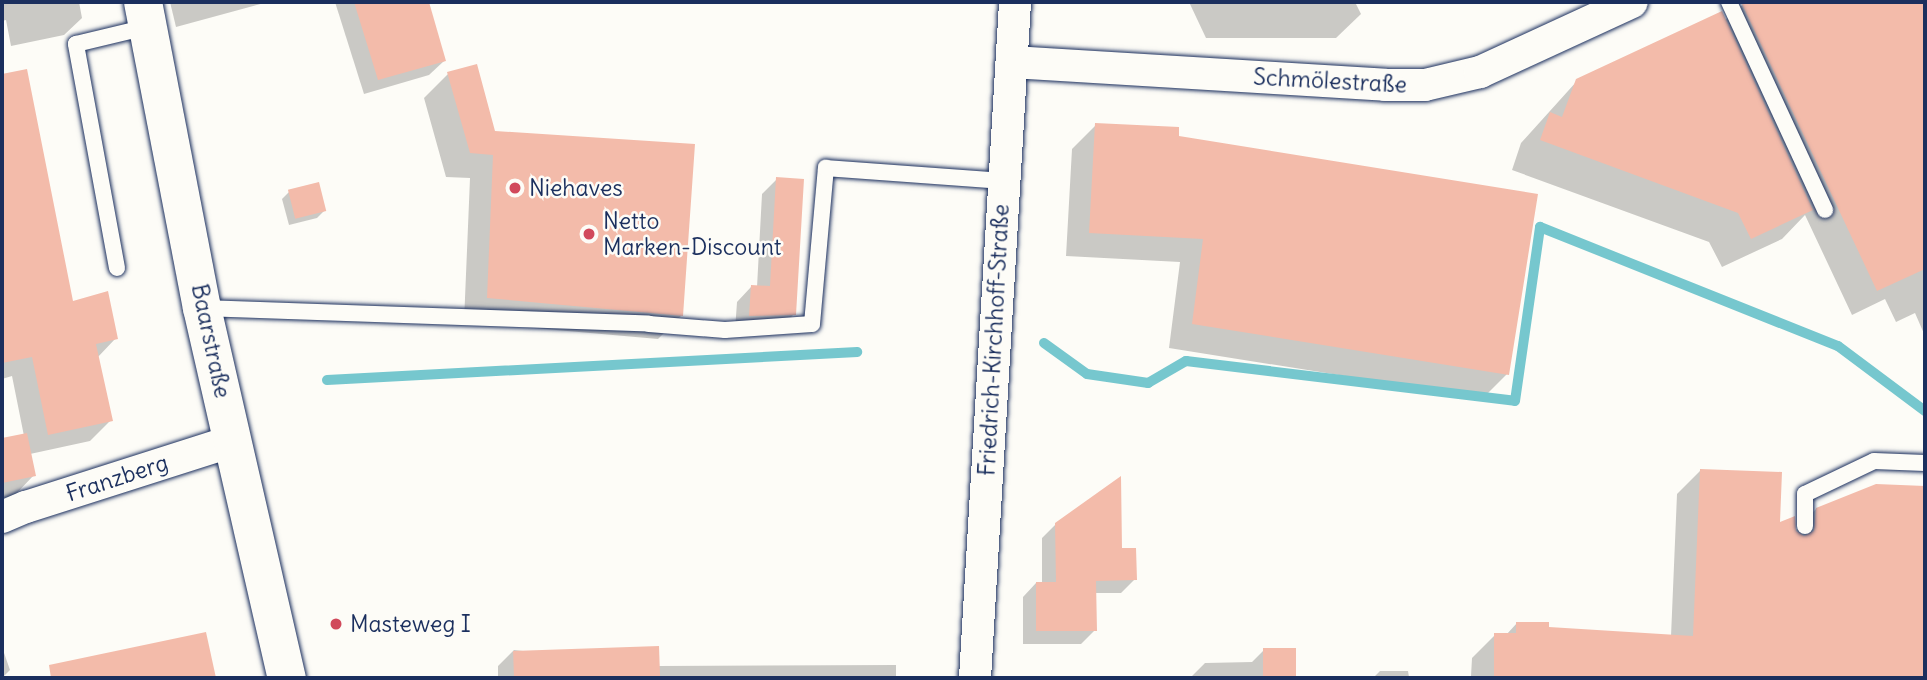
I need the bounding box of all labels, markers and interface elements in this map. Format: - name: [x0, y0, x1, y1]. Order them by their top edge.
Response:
- street label: Schmölestraße: [1252, 63, 1408, 99]
- place label: Niehaves: [529, 174, 623, 202]
- marker: Niehaves: [507, 180, 523, 196]
- street label: Friedrich-Kirchhoff-Straße: [973, 203, 1015, 477]
- place label: Netto Marken-Discount: [603, 207, 782, 261]
- marker: Netto Marken-Discount: [581, 226, 597, 242]
- street label: Baarstraße: [185, 281, 237, 401]
- street label: Franzberg: [62, 449, 172, 507]
- place label: Masteweg I: [350, 610, 471, 638]
- marker: Masteweg I: [328, 616, 344, 632]

